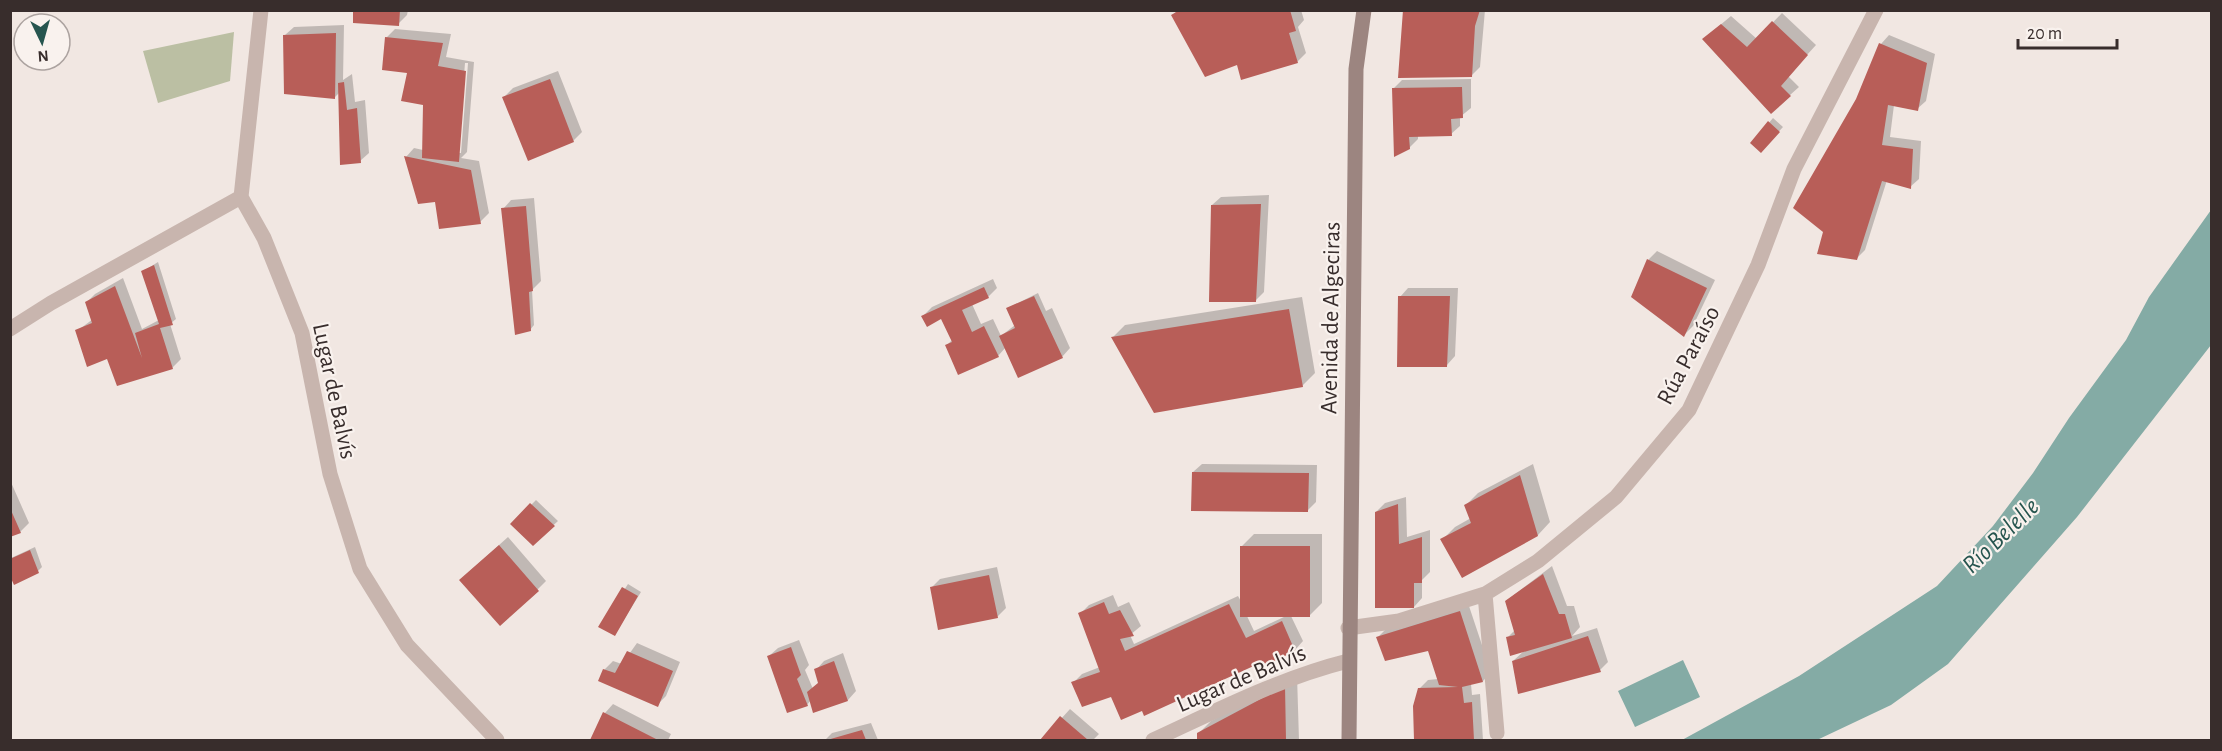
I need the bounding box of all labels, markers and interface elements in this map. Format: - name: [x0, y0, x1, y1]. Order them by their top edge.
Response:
- north arrow: [12, 12, 72, 72]
- scale bar: [2018, 12, 2117, 50]
- text: 20 m: [2027, 25, 2062, 43]
- text: N: [37, 47, 49, 64]
- street label: Avenida de Algeciras: [1317, 222, 1345, 414]
- street label: Rúa Paraíso: [1653, 302, 1725, 409]
- street label: Lugar de Balvís: [308, 321, 360, 461]
- water label: Río Belelle: [1957, 493, 2044, 578]
- street label: Lugar de Balvís: [1173, 641, 1310, 717]

